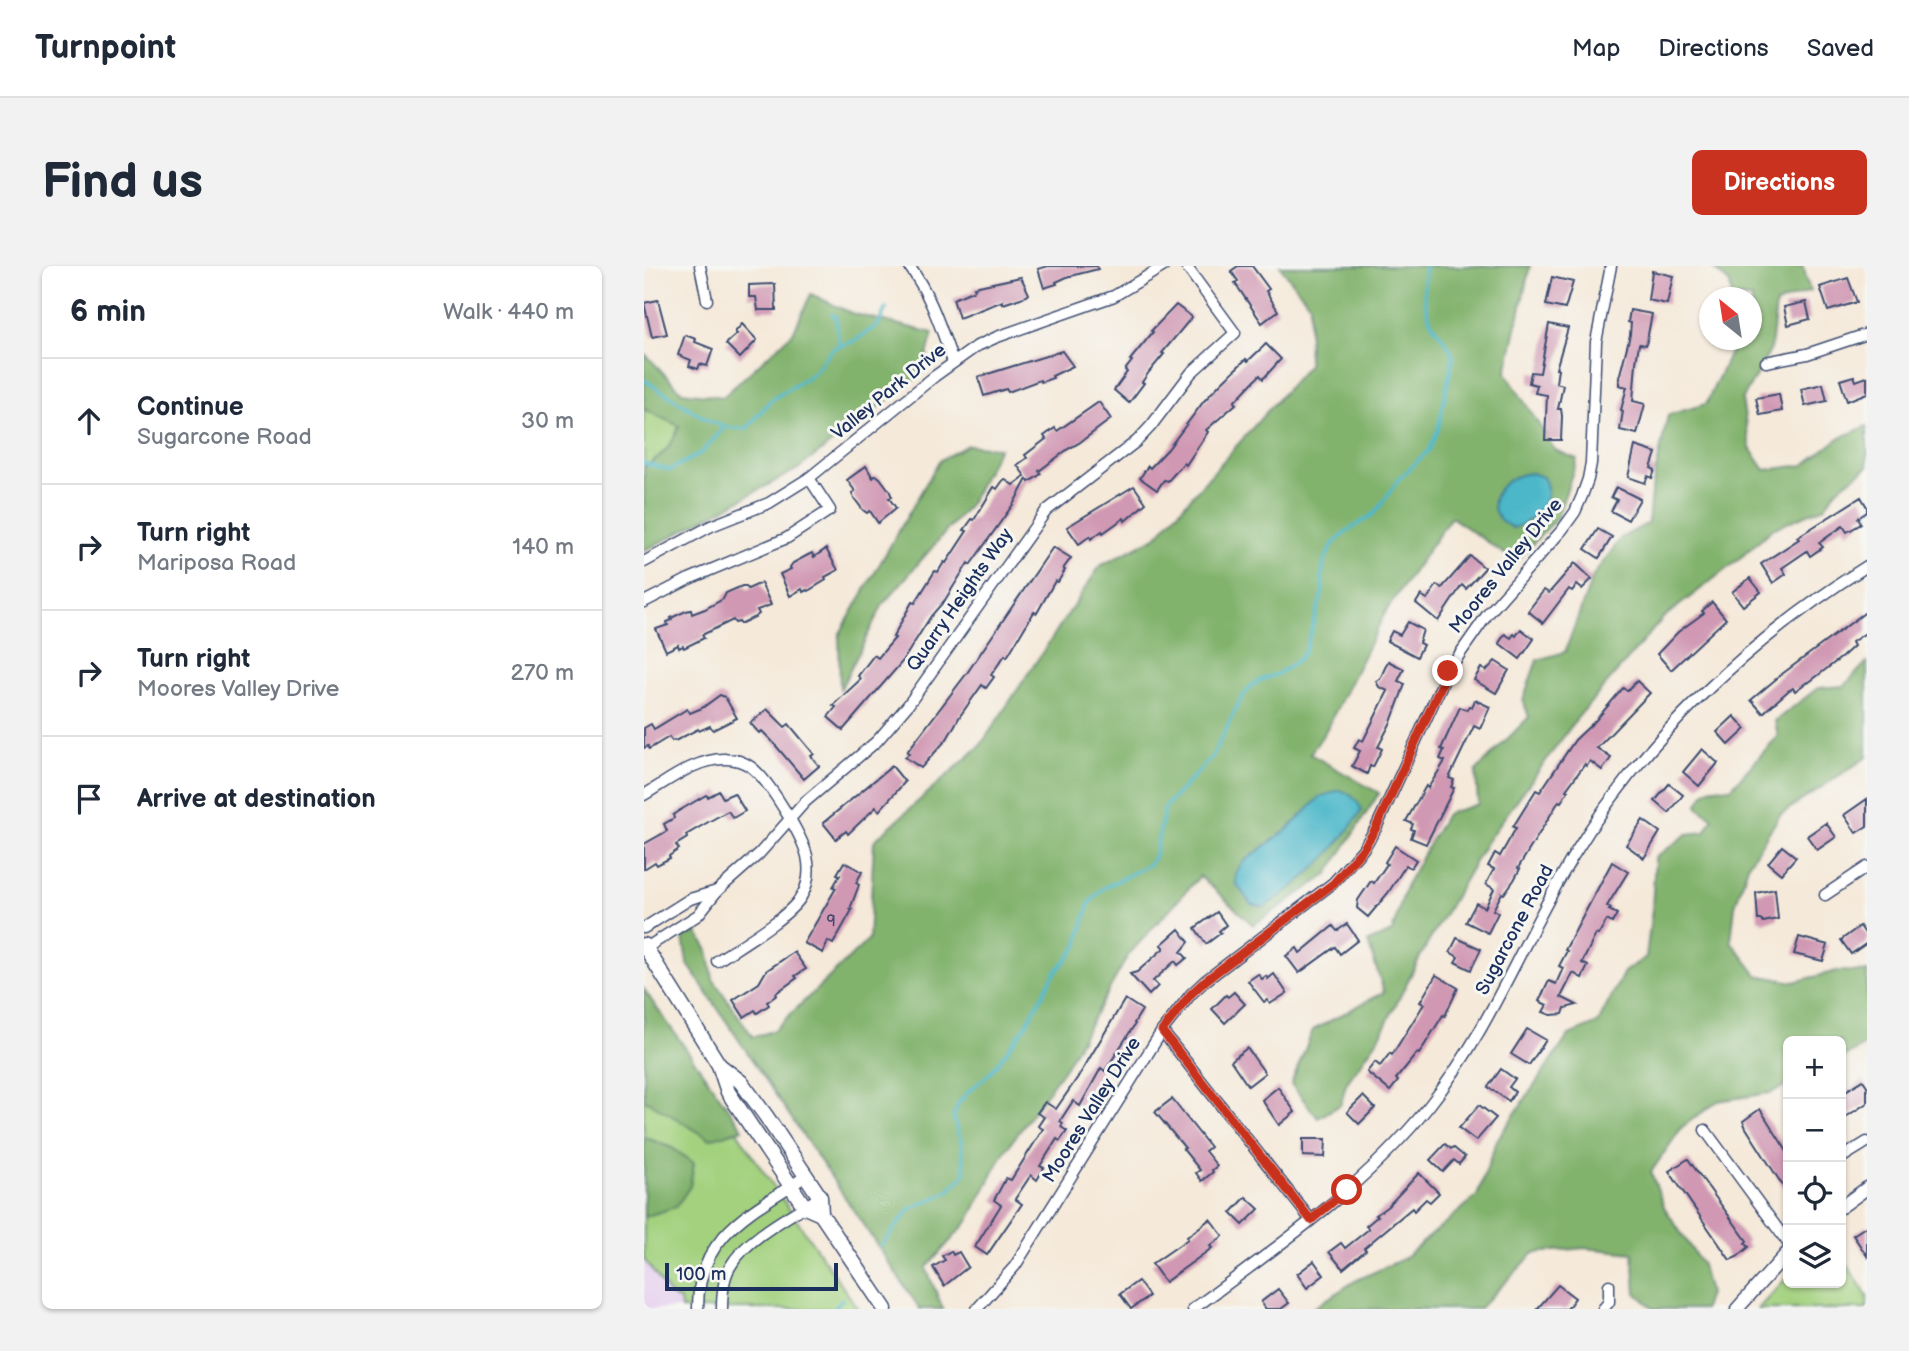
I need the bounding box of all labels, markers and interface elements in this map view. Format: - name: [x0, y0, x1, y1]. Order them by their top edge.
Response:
- text: Turnpoint: [35, 28, 176, 68]
- text: Map: [1572, 34, 1620, 63]
- text: Directions: [1658, 34, 1769, 63]
- text: Saved: [1807, 34, 1874, 63]
- button: Directions: [1692, 150, 1867, 215]
- text: Find us: [42, 153, 203, 212]
- north arrow: [1699, 287, 1762, 350]
- text: 6 min: [70, 294, 146, 330]
- text: Walk · 440 m: [443, 298, 574, 326]
- street label: Valley Park Drive: [827, 339, 951, 445]
- text: Continue: [137, 392, 244, 423]
- icon: ahead: [70, 402, 108, 440]
- text: 30 m: [521, 407, 574, 435]
- text: Sugarcone Road: [137, 423, 312, 451]
- street label: Moores Valley Drive: [1444, 494, 1568, 638]
- text: Turn right: [137, 518, 250, 549]
- street label: Quarry Heights Way: [902, 524, 1018, 676]
- icon: right: [70, 528, 108, 566]
- text: 140 m: [512, 533, 574, 561]
- text: Mariposa Road: [137, 549, 296, 577]
- text: Turn right: [137, 644, 250, 675]
- icon: right: [70, 654, 108, 692]
- route end: [1432, 655, 1463, 686]
- text: 270 m: [510, 659, 574, 687]
- text: Moores Valley Drive: [137, 675, 340, 703]
- icon: arrive: [70, 780, 108, 818]
- text: Arrive at destination: [137, 784, 376, 815]
- street label: Sugarcone Road: [1471, 861, 1559, 999]
- house number: 9: [826, 912, 836, 931]
- street label: Moores Valley Drive: [1038, 1033, 1146, 1187]
- map controls: [1783, 1036, 1846, 1288]
- button: +: [1783, 1036, 1846, 1099]
- button: −: [1783, 1099, 1846, 1162]
- button: locate: [1783, 1162, 1846, 1225]
- route start: [1331, 1174, 1362, 1205]
- button: layers: [1783, 1225, 1846, 1288]
- scale bar: [665, 1260, 838, 1292]
- text: 100 m: [676, 1263, 727, 1286]

